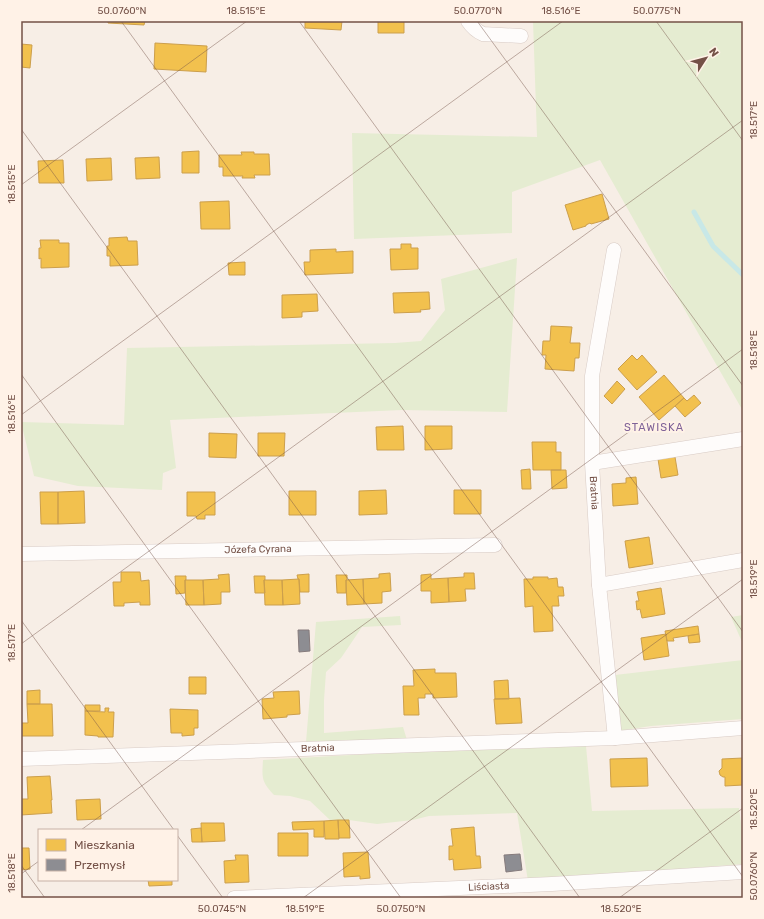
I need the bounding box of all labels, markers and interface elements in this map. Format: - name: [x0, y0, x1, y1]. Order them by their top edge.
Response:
- text: 50.0760°N: [98, 5, 146, 17]
- text: 18.515°E: [226, 5, 266, 17]
- text: 50.0770°N: [454, 5, 502, 17]
- text: 18.516°E: [541, 5, 581, 17]
- text: 50.0775°N: [633, 5, 681, 17]
- north arrow: [686, 38, 726, 78]
- text: N: [706, 45, 721, 60]
- text: 18.517°E: [748, 101, 760, 139]
- text: 18.515°E: [6, 164, 18, 204]
- text: 18.518°E: [748, 330, 760, 370]
- text: 18.516°E: [6, 394, 18, 434]
- district label: STAWISKA: [624, 421, 684, 434]
- street label: Bratnia: [587, 476, 601, 510]
- street label: Józefa Cyrana: [224, 543, 292, 556]
- text: 18.519°E: [748, 560, 760, 599]
- text: 18.517°E: [6, 624, 18, 662]
- street label: Bratnia: [301, 742, 335, 755]
- text: 18.520°E: [748, 788, 760, 830]
- legend: [38, 829, 178, 881]
- text: Mieszkania: [74, 838, 135, 852]
- text: 50.0760°N: [748, 852, 760, 900]
- text: 18.518°E: [6, 853, 18, 893]
- text: Przemysł: [74, 858, 126, 872]
- street label: Liściasta: [468, 880, 510, 894]
- text: 50.0745°N: [198, 903, 246, 915]
- text: 18.519°E: [286, 903, 325, 915]
- text: 50.0750°N: [376, 903, 426, 915]
- text: 18.520°E: [600, 903, 642, 915]

